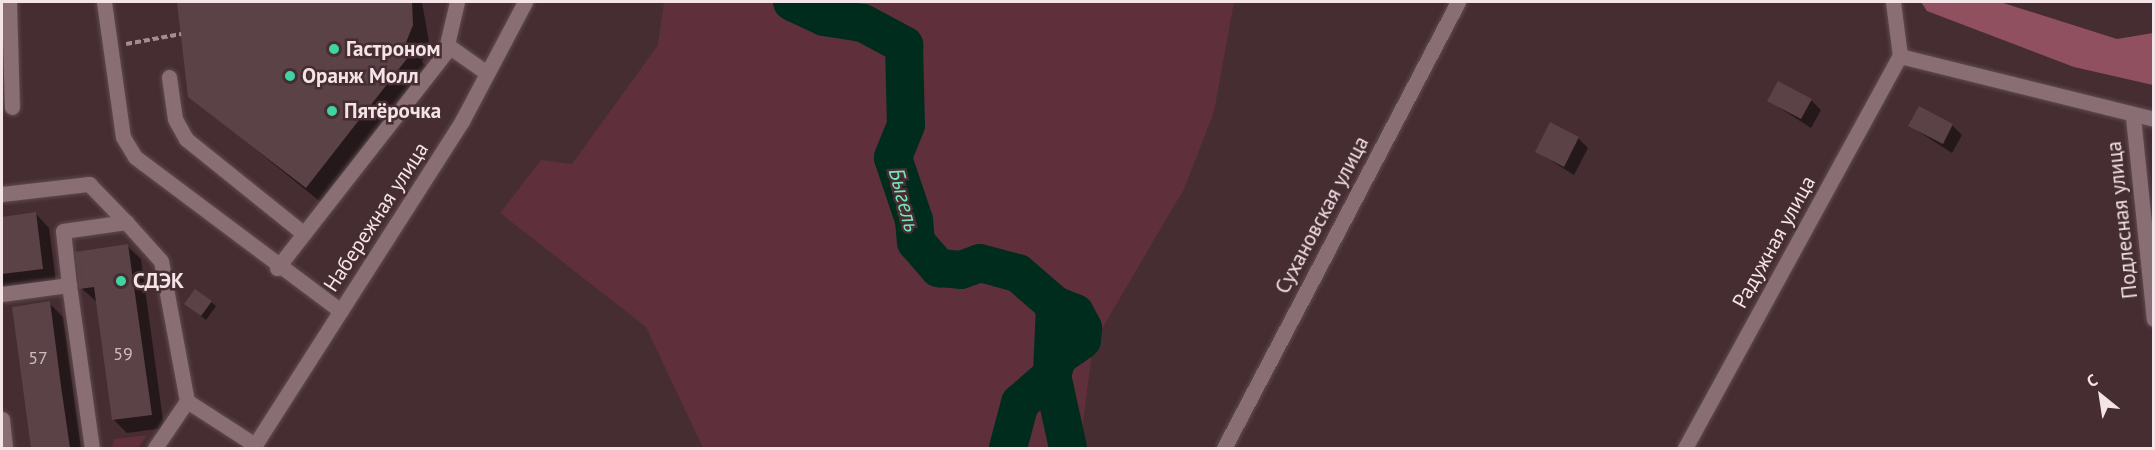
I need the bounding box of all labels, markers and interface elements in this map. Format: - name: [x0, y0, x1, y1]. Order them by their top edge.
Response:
- place label: Гастроном: [346, 36, 440, 62]
- marker: Гастроном: [327, 42, 341, 56]
- place label: Оранж Молл: [302, 63, 419, 89]
- marker: Оранж Молл: [283, 69, 297, 83]
- place label: Пятёрочка: [344, 98, 441, 124]
- marker: Пятёрочка: [325, 104, 339, 118]
- street label: Сухановская улица: [1270, 132, 1374, 298]
- street label: Набережная улица: [318, 138, 434, 296]
- street label: Подлесная улица: [2101, 140, 2143, 300]
- water label: Быгель: [883, 165, 925, 235]
- street label: Радужная улица: [1727, 172, 1821, 312]
- place label: СДЭК: [133, 268, 184, 294]
- marker: СДЭК: [114, 274, 128, 288]
- house number: 59: [113, 343, 133, 365]
- house number: 57: [28, 347, 48, 369]
- north arrow: [2071, 366, 2131, 426]
- text: С: [2083, 370, 2101, 391]

